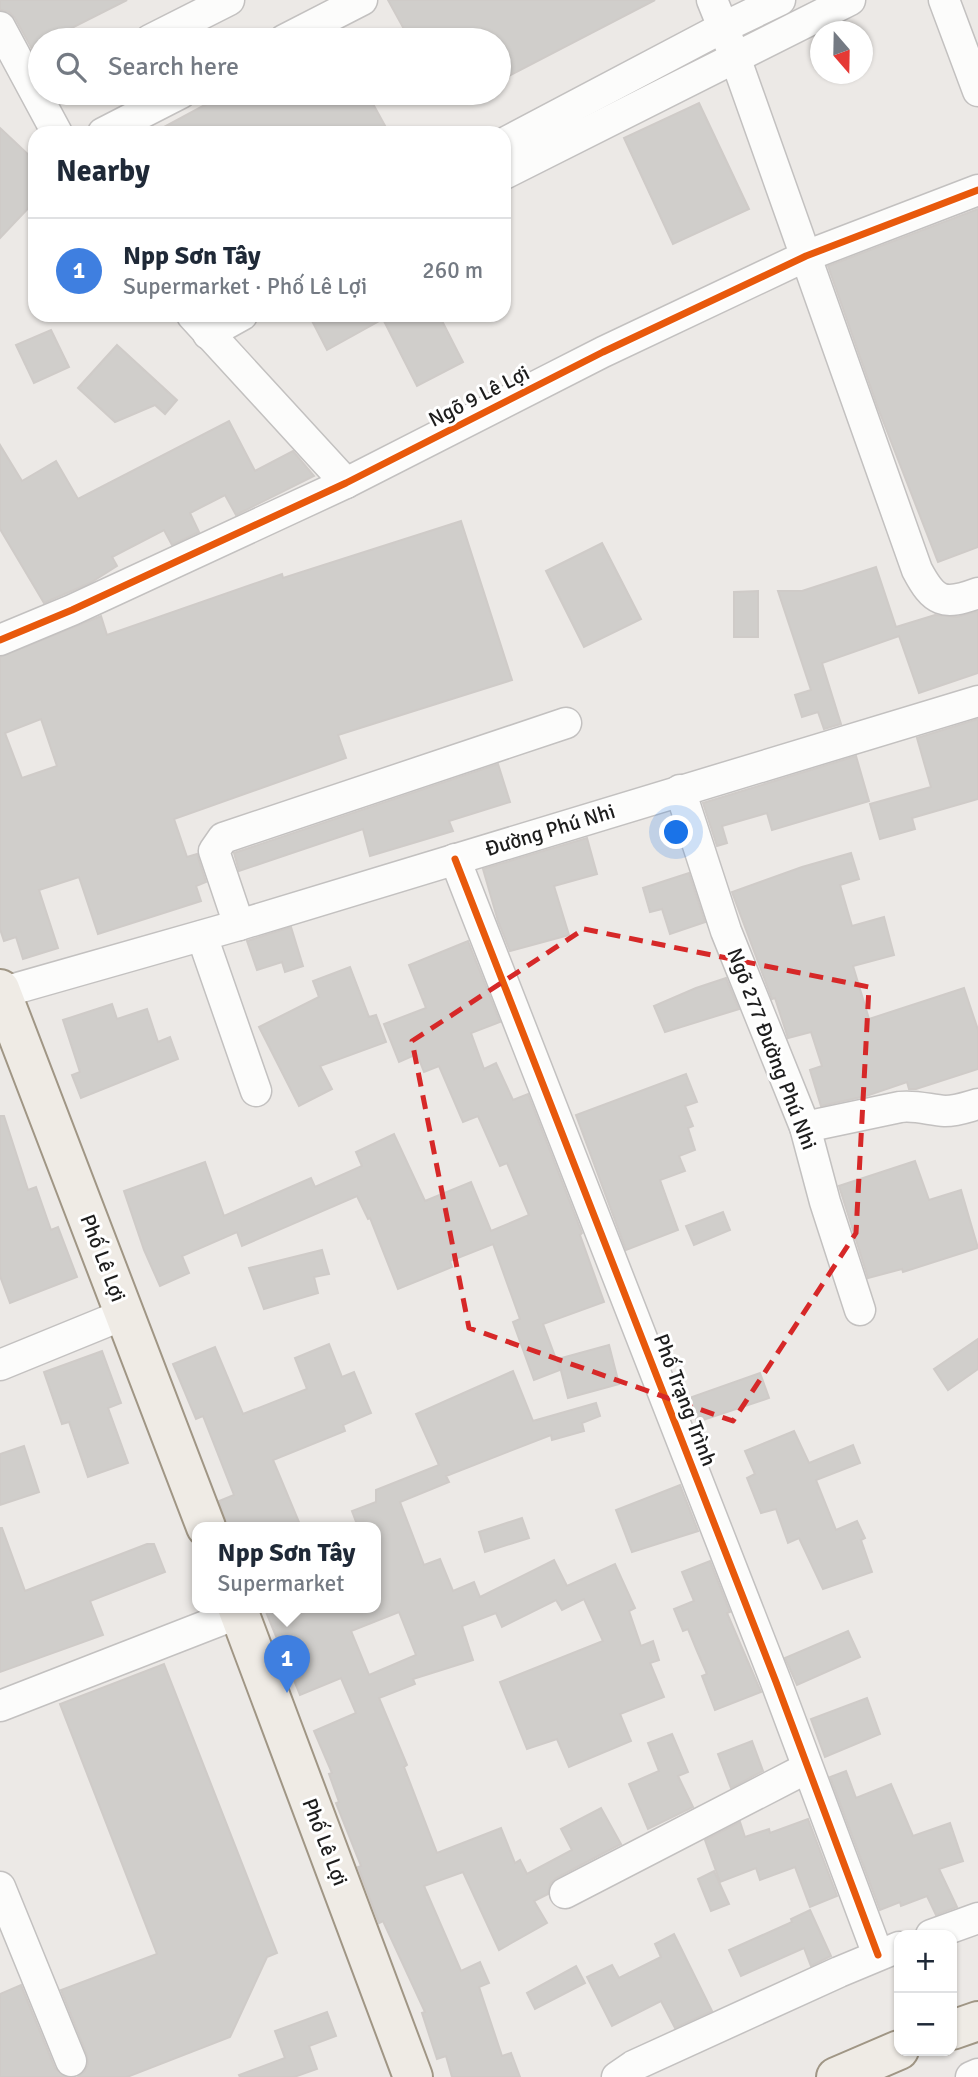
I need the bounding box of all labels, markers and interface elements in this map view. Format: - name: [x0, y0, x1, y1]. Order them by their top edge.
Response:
- north arrow: [810, 21, 873, 84]
- search box: [28, 28, 511, 105]
- icon: search: [52, 48, 90, 86]
- text: Search here: [108, 51, 239, 83]
- text: Nearby: [56, 153, 150, 190]
- text: Npp Sơn Tây: [123, 240, 261, 272]
- text: 1: [73, 256, 85, 285]
- text: 260 m: [422, 256, 483, 285]
- text: Supermarket · Phố Lê Lợi: [123, 272, 367, 301]
- street label: Ngõ 9 Lê Lợi: [424, 360, 534, 432]
- street label: Đường Phú Nhi: [482, 798, 618, 862]
- your location: [659, 815, 693, 849]
- street label: Ngõ 277 Đường Phú Nhi: [722, 944, 822, 1154]
- street label: Phố Lê Lợi: [74, 1211, 132, 1305]
- street label: Phố Trạng Trình: [648, 1330, 722, 1470]
- popup: [192, 1522, 381, 1613]
- text: Npp Sơn Tây: [218, 1537, 355, 1569]
- text: Supermarket: [218, 1569, 344, 1598]
- pin: 1: [264, 1635, 310, 1693]
- street label: Phố Lê Lợi: [296, 1795, 354, 1889]
- map controls: [894, 1930, 957, 2056]
- button: +: [894, 1930, 957, 1993]
- button: −: [894, 1993, 957, 2056]

